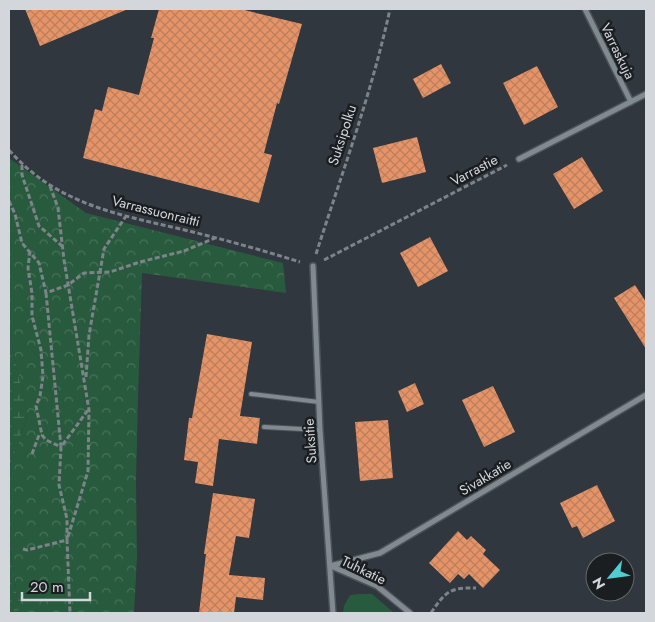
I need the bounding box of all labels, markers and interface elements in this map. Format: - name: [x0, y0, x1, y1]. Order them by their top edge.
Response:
- street label: Varraskuja: [596, 20, 640, 82]
- street label: Suksipolku: [323, 102, 361, 168]
- street label: Varrastie: [447, 149, 501, 191]
- street label: Varrassuonraitti: [110, 190, 202, 232]
- street label: Suksitie: [298, 418, 322, 464]
- street label: Sivakkatie: [455, 454, 515, 500]
- street label: Tuhkatie: [338, 551, 390, 589]
- north arrow: [585, 552, 635, 602]
- scale bar: [22, 570, 90, 602]
- text: N: [587, 574, 610, 593]
- text: 20 m: [30, 576, 64, 598]

